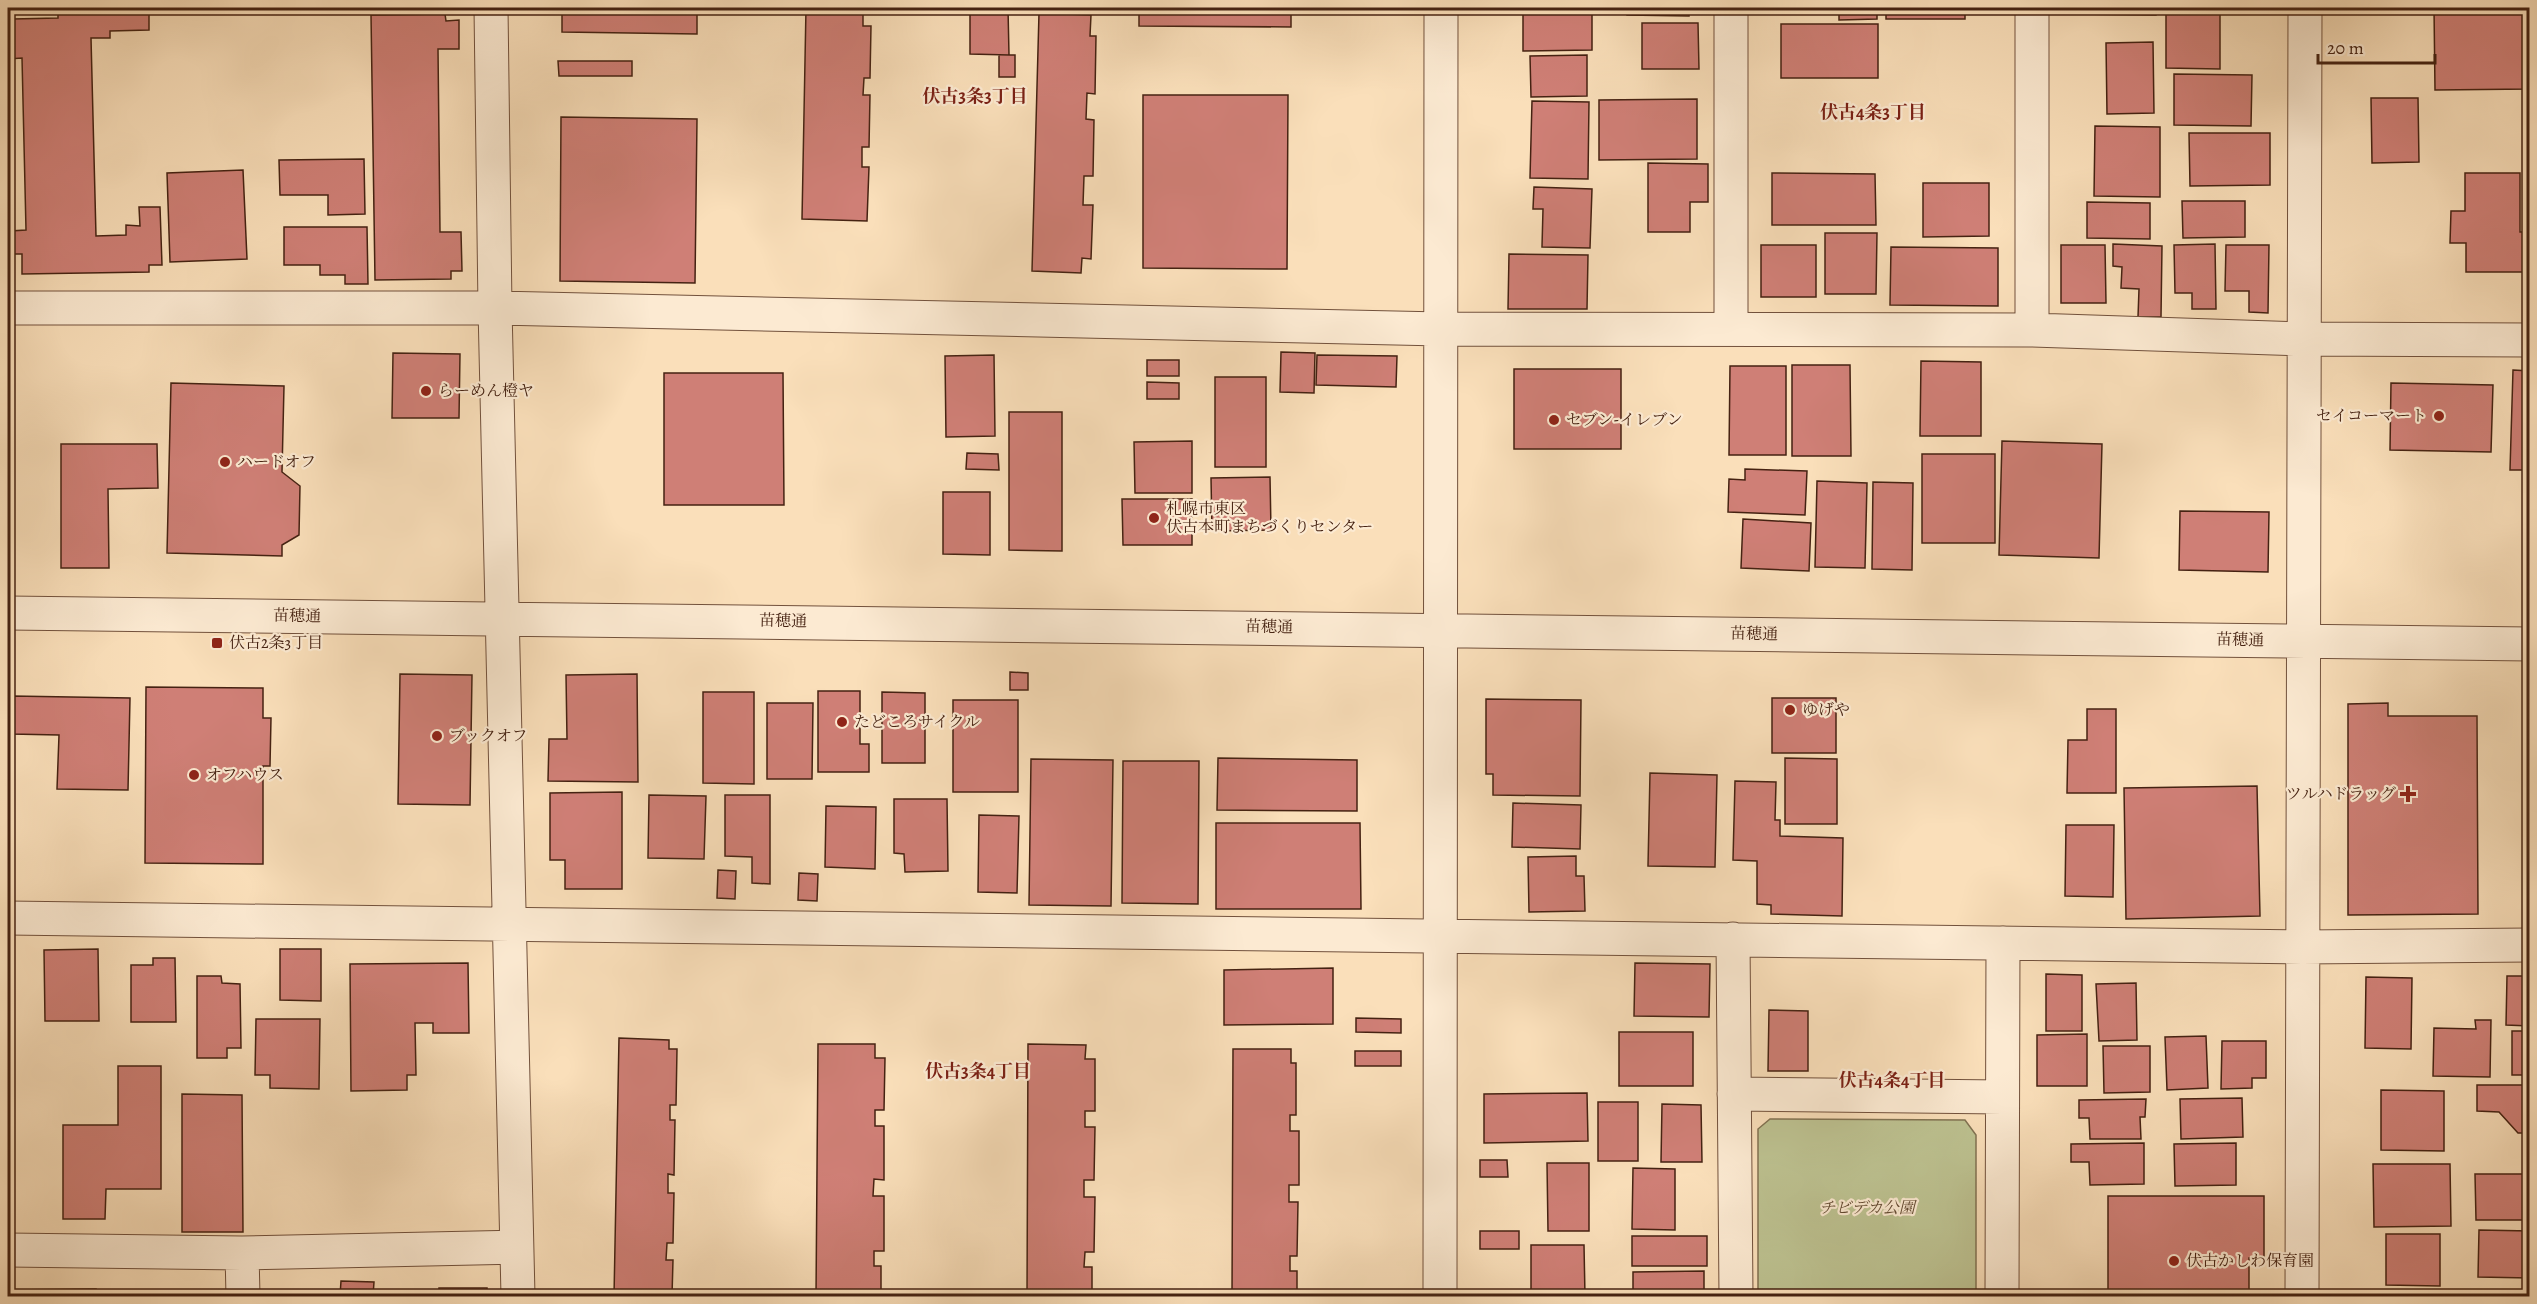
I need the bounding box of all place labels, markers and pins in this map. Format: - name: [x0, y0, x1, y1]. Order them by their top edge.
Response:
- place label: らーめん橙ヤ: [438, 380, 534, 402]
- marker: らーめん橙ヤ: [419, 384, 433, 398]
- place label: セイコーマート: [2316, 405, 2427, 427]
- place label: セブン-イレブン: [1566, 409, 1683, 431]
- marker: セイコーマート: [2432, 409, 2446, 423]
- marker: セブン-イレブン: [1547, 413, 1561, 427]
- place label: ハードオフ: [237, 451, 316, 473]
- marker: ハードオフ: [218, 455, 232, 469]
- place label: 札幌市東区 伏古本町まちづくりセンター: [1166, 498, 1373, 538]
- marker: 札幌市東区 伏古本町まちづくりセンター: [1147, 511, 1161, 525]
- place label: 伏古2条3丁目: [229, 632, 323, 654]
- marker: 伏古2条3丁目: [210, 636, 224, 650]
- place label: ゆげや: [1802, 699, 1850, 721]
- marker: ゆげや: [1783, 703, 1797, 717]
- place label: たどころサイクル: [854, 711, 980, 733]
- marker: たどころサイクル: [835, 715, 849, 729]
- place label: ブックオフ: [449, 725, 527, 747]
- marker: ブックオフ: [430, 729, 444, 743]
- place label: オフハウス: [206, 764, 284, 786]
- marker: オフハウス: [187, 768, 201, 782]
- place label: ツルハドラッグ: [2286, 783, 2396, 805]
- marker: ツルハドラッグ: [2401, 787, 2415, 801]
- place label: 伏古かしわ保育園: [2186, 1250, 2314, 1272]
- marker: 伏古かしわ保育園: [2167, 1254, 2181, 1268]

